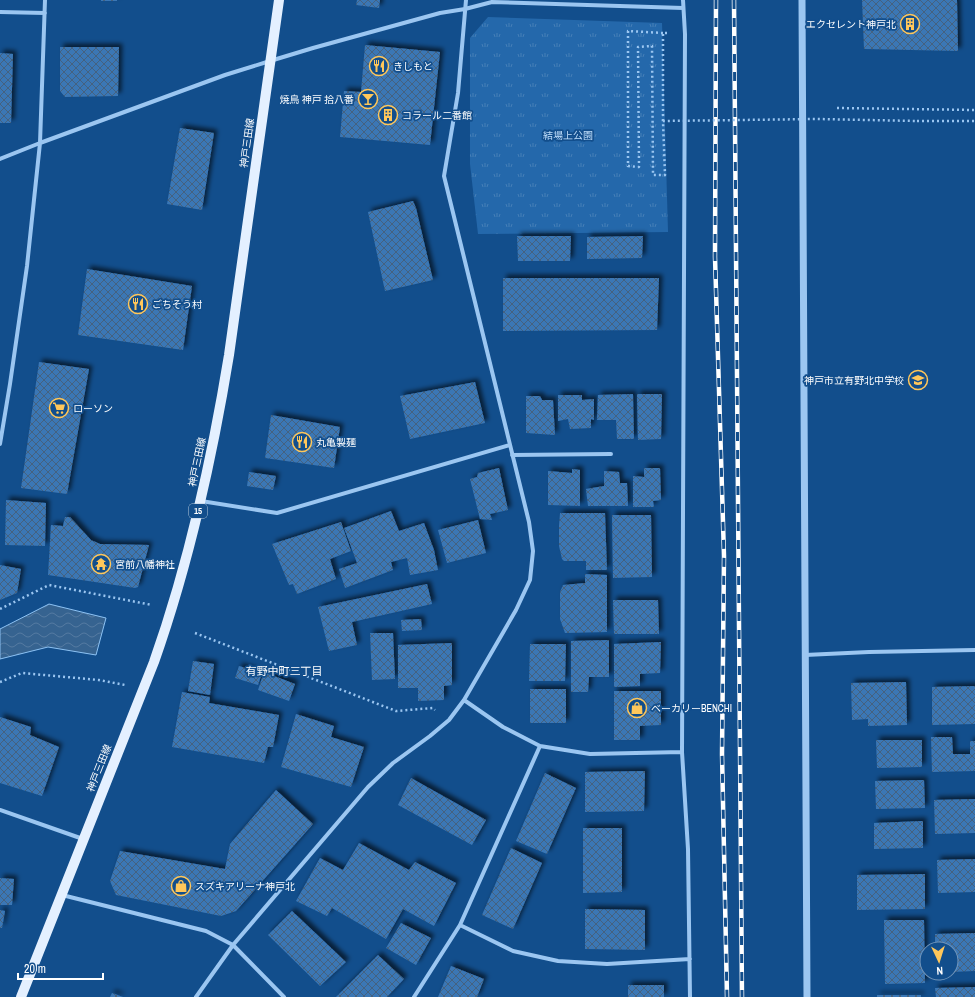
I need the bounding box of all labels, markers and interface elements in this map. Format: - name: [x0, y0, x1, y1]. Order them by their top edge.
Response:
- building icon: エクセレント神戸北: [899, 13, 921, 35]
- place label: エクセレント神戸北: [806, 18, 896, 31]
- restaurant icon: きしもと: [368, 55, 390, 77]
- place label: きしもと: [393, 60, 433, 73]
- bar icon: 焼鳥 神戸 拾八番: [357, 88, 379, 110]
- place label: 焼鳥 神戸 拾八番: [279, 93, 354, 106]
- building icon: コラール二番館: [377, 104, 399, 126]
- place label: コラール二番館: [402, 109, 472, 122]
- street label: 神戸三田線: [237, 117, 257, 169]
- park label: 結場上公園: [543, 129, 593, 142]
- restaurant icon: ごちそう村: [127, 293, 149, 315]
- place label: ごちそう村: [152, 298, 202, 311]
- school or university icon: 神戸市立有野北中学校: [907, 369, 929, 391]
- place label: 神戸市立有野北中学校: [804, 374, 904, 387]
- supermarket icon: ローソン: [48, 397, 70, 419]
- place label: ローソン: [73, 402, 113, 415]
- restaurant icon: 丸亀製麺: [291, 431, 313, 453]
- street label: 神戸三田線: [185, 436, 209, 488]
- place label: 丸亀製麺: [316, 436, 356, 449]
- road number: 15: [189, 504, 207, 518]
- temple icon: 宮前八幡神社: [90, 553, 112, 575]
- place label: 宮前八幡神社: [115, 558, 175, 571]
- district label: 有野中町三丁目: [246, 664, 323, 678]
- shop icon: ベーカリーBENCHI: [626, 697, 648, 719]
- place label: ベーカリーBENCHI: [651, 702, 732, 715]
- street label: 神戸三田線: [84, 742, 114, 794]
- shop icon: スズキアリーナ神戸北: [170, 875, 192, 897]
- place label: スズキアリーナ神戸北: [195, 880, 295, 893]
- north arrow: [919, 941, 959, 981]
- scale bar: [18, 955, 103, 981]
- text: 20 m: [24, 961, 46, 977]
- text: N: [936, 964, 943, 978]

